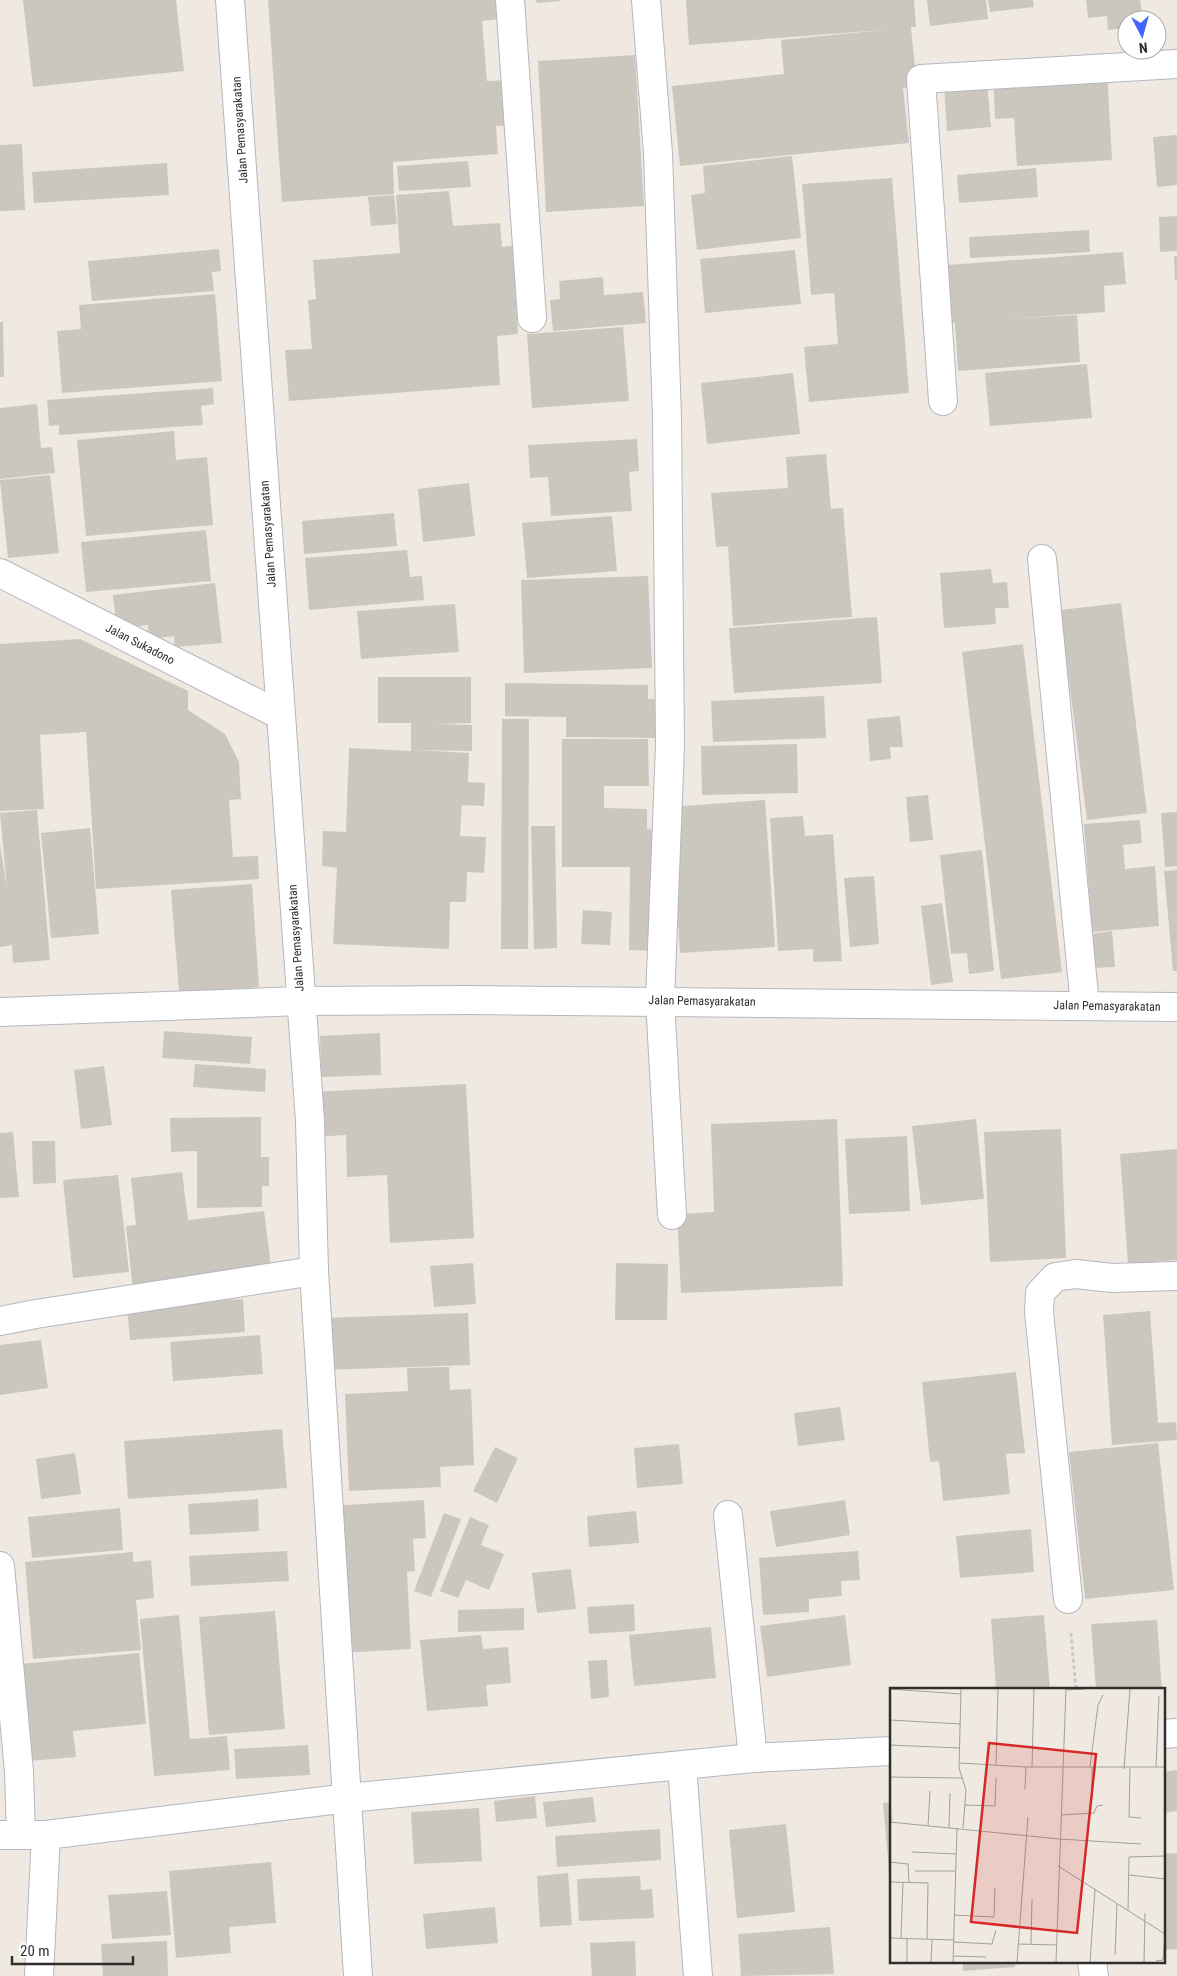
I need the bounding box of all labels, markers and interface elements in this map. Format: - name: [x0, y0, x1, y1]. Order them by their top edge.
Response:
- north arrow: [1117, 10, 1167, 60]
- text: N: [1138, 40, 1148, 56]
- street label: Jalan Pemasyarakatan: [229, 76, 251, 184]
- street label: Jalan Pemasyarakatan: [257, 480, 279, 588]
- street label: Jalan Sukadono: [103, 621, 177, 667]
- street label: Jalan Pemasyarakatan: [285, 884, 307, 992]
- street label: Jalan Pemasyarakatan: [648, 993, 756, 1009]
- street label: Jalan Pemasyarakatan: [1053, 998, 1161, 1014]
- inset map: [890, 1688, 1164, 1964]
- scale bar: [12, 1934, 134, 1966]
- text: 20 m: [20, 1942, 50, 1960]

